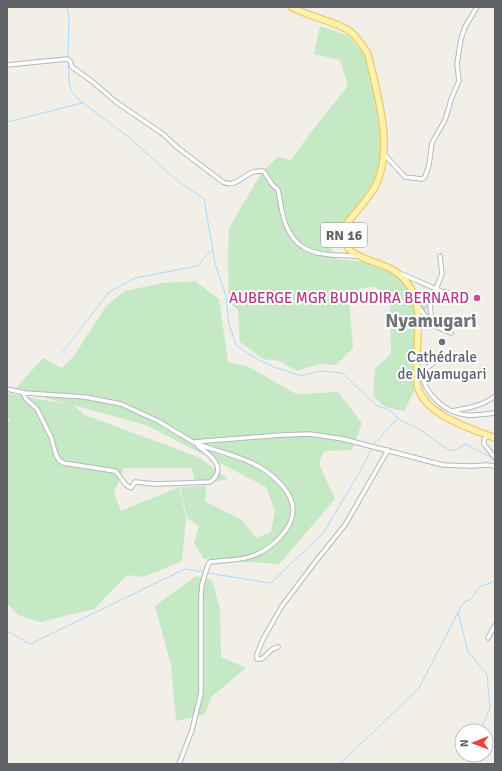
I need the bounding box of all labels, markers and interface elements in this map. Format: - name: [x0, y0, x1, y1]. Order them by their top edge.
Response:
- road number: RN 16: [321, 223, 367, 247]
- place label: AUBERGE MGR BUDUDIRA BERNARD: [229, 289, 469, 307]
- marker: AUBERGE MGR BUDUDIRA BERNARD: [472, 293, 482, 303]
- district label: Nyamugari: [385, 309, 477, 333]
- marker: Cathédrale de Nyamugari: [437, 337, 447, 347]
- place label: Cathédrale de Nyamugari: [398, 348, 486, 383]
- north arrow: [454, 723, 494, 763]
- text: N: [458, 739, 471, 747]

